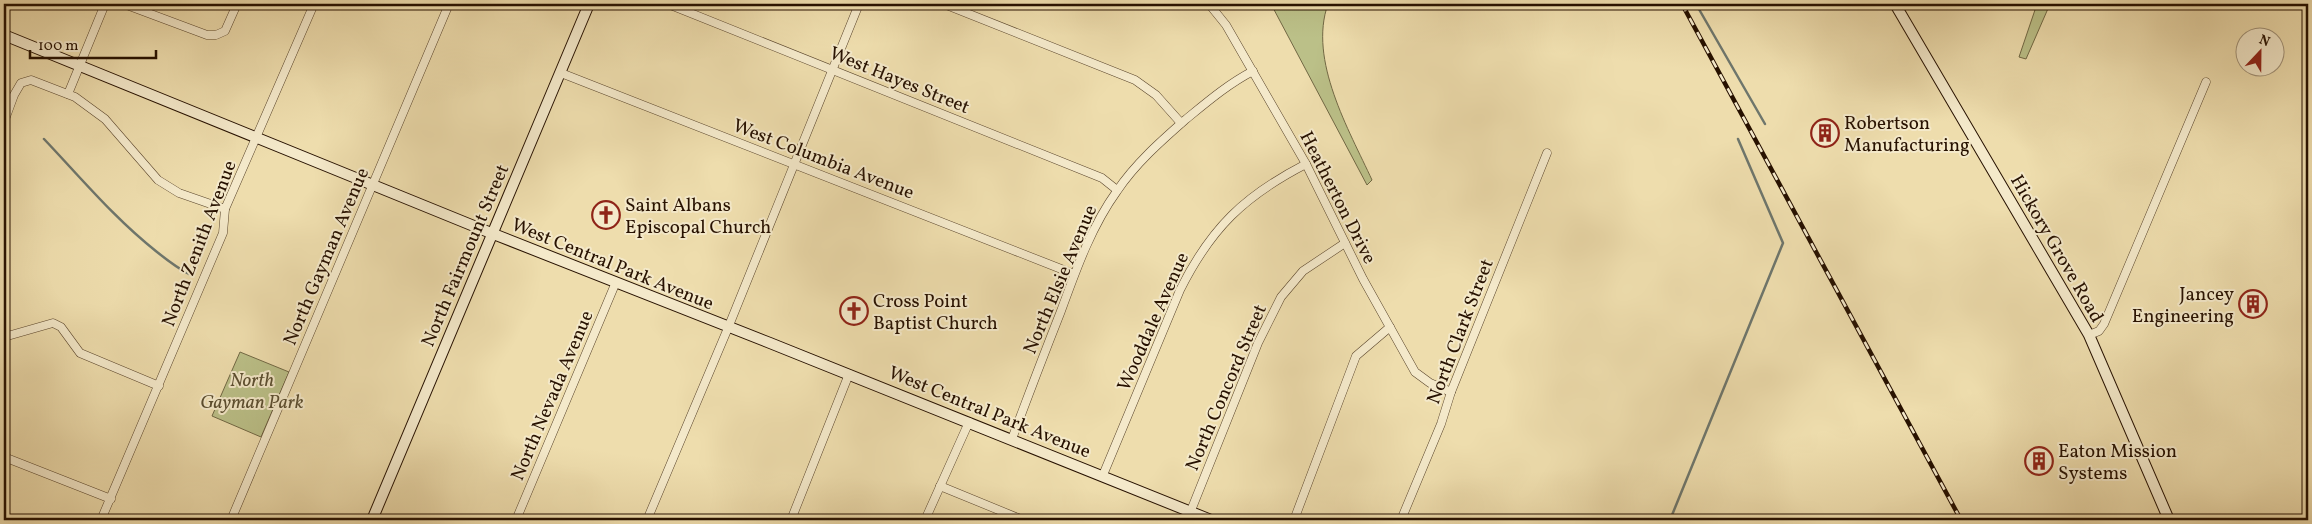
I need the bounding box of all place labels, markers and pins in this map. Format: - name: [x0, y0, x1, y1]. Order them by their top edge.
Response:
- place label: Robertson Manufacturing: [1844, 111, 1970, 159]
- building icon: Robertson Manufacturing: [1810, 118, 1840, 148]
- place label: Saint Albans Episcopal Church: [625, 193, 771, 241]
- church icon: Saint Albans Episcopal Church: [591, 200, 621, 230]
- place label: Jancey Engineering: [2132, 282, 2234, 330]
- place label: Cross Point Baptist Church: [873, 289, 998, 337]
- building icon: Jancey Engineering: [2238, 289, 2268, 319]
- church icon: Cross Point Baptist Church: [839, 296, 869, 326]
- place label: Eaton Mission Systems: [2058, 439, 2177, 487]
- building icon: Eaton Mission Systems: [2024, 446, 2054, 476]

